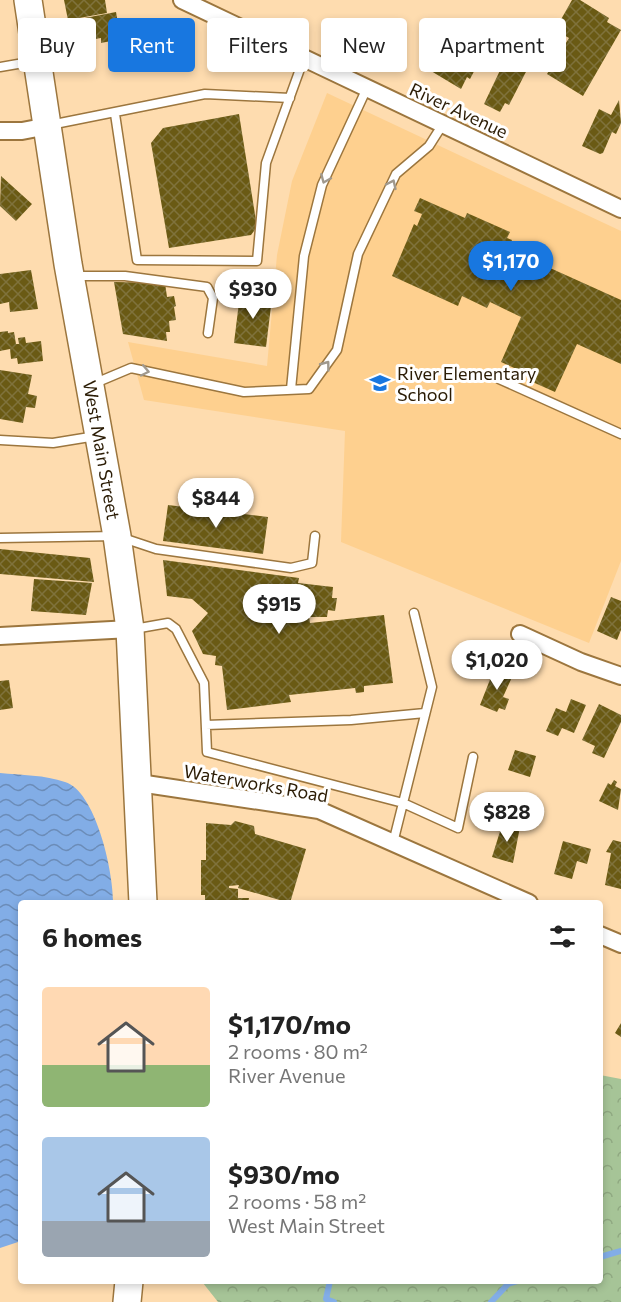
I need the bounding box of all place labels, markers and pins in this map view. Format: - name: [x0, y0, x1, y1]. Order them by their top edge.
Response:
- pin: $1,170: [462, 241, 560, 292]
- pin: $930: [217, 269, 289, 320]
- place label: River Elementary School: [397, 362, 536, 405]
- school or university icon: River Elementary School: [368, 371, 392, 395]
- pin: $844: [180, 478, 252, 529]
- pin: $915: [243, 584, 315, 635]
- pin: $1,020: [448, 640, 546, 691]
- pin: $828: [471, 792, 543, 843]

